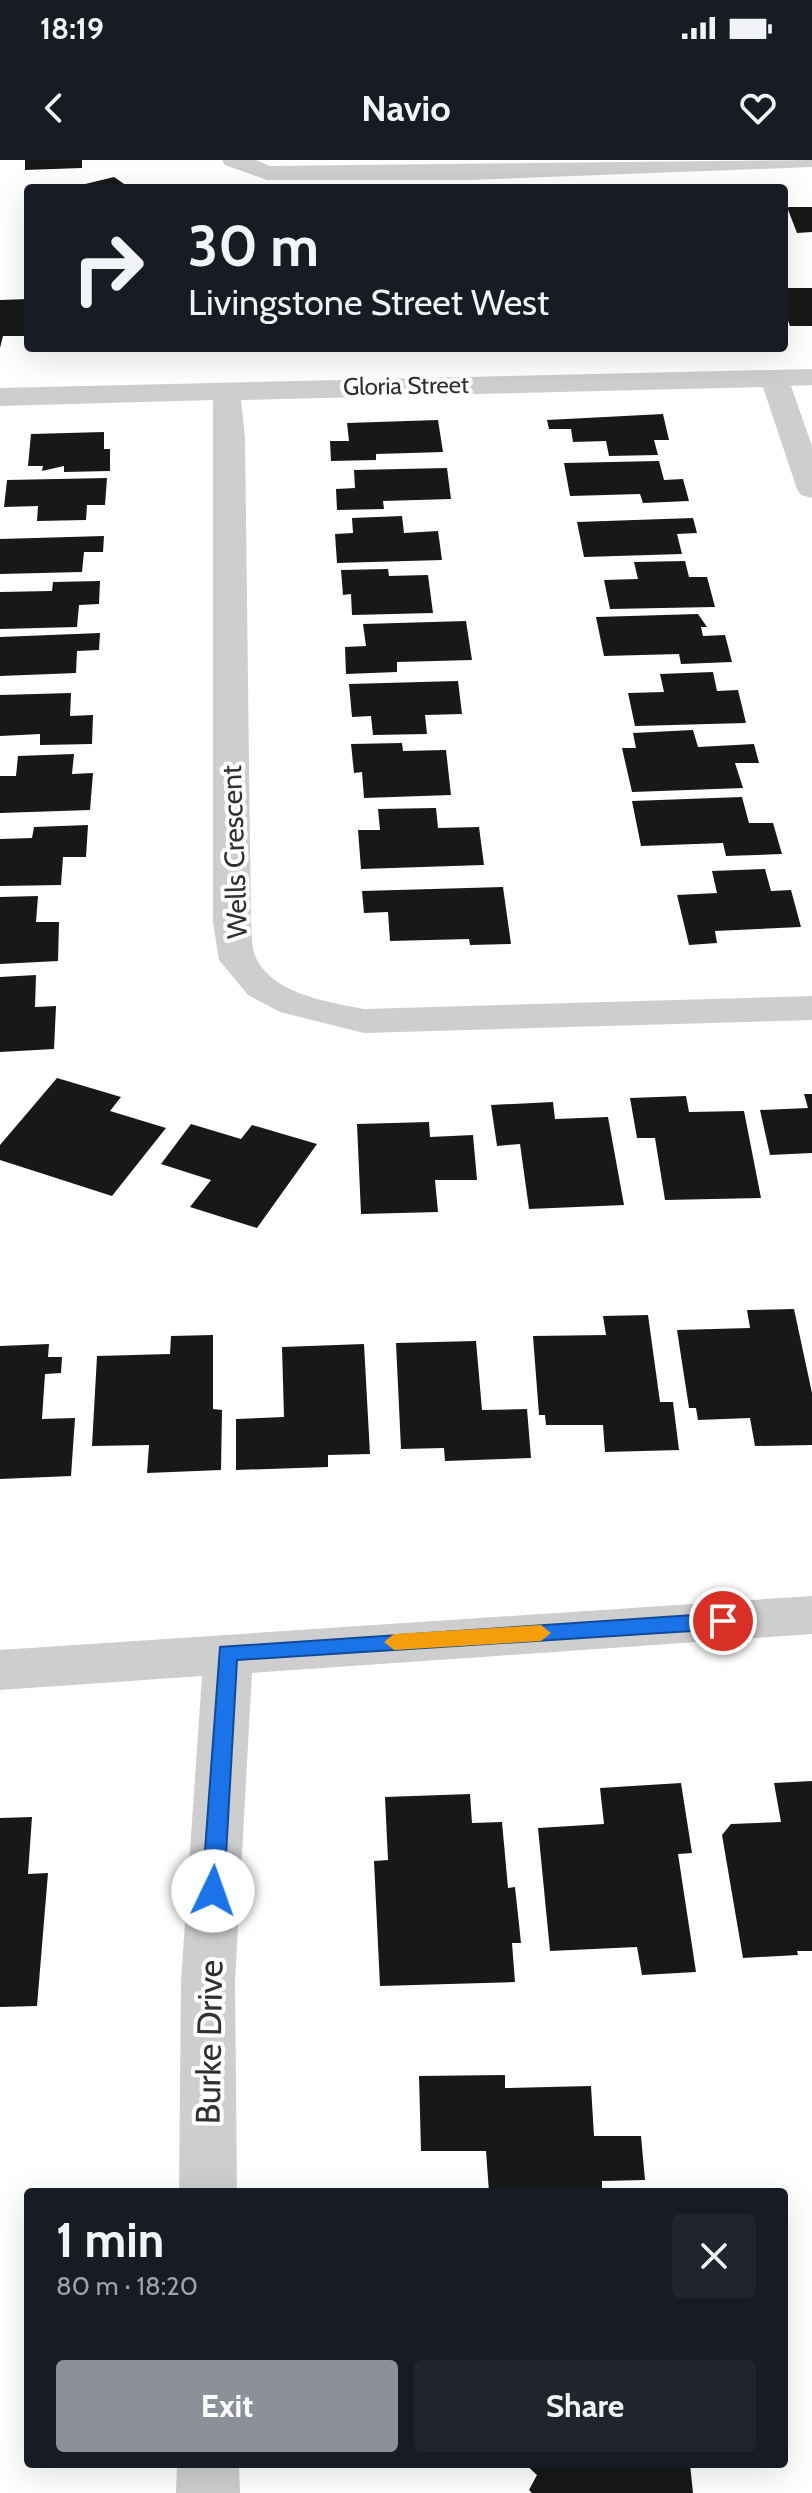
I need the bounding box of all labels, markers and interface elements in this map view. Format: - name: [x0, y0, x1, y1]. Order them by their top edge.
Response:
- text: 18:19: [40, 10, 104, 47]
- icon: back: [32, 86, 76, 130]
- text: Navio: [361, 86, 451, 130]
- icon: heart: [736, 86, 780, 130]
- text: 30 m: [188, 212, 319, 280]
- icon: right: [56, 216, 160, 320]
- text: Livingstone Street West: [188, 280, 549, 324]
- street label: Gloria Street: [343, 370, 469, 401]
- street label: Wells Crescent: [214, 764, 254, 940]
- pin: [689, 1587, 757, 1655]
- icon: arrive: [701, 1599, 745, 1643]
- position arrow: [171, 1849, 255, 1933]
- street label: Burke Drive: [187, 1959, 231, 2125]
- text: 1 min: [56, 2211, 164, 2269]
- button: close: [672, 2214, 756, 2298]
- text: 80 m · 18:20: [56, 2270, 198, 2302]
- button: Exit: [56, 2360, 398, 2452]
- button: Share: [414, 2360, 756, 2452]

